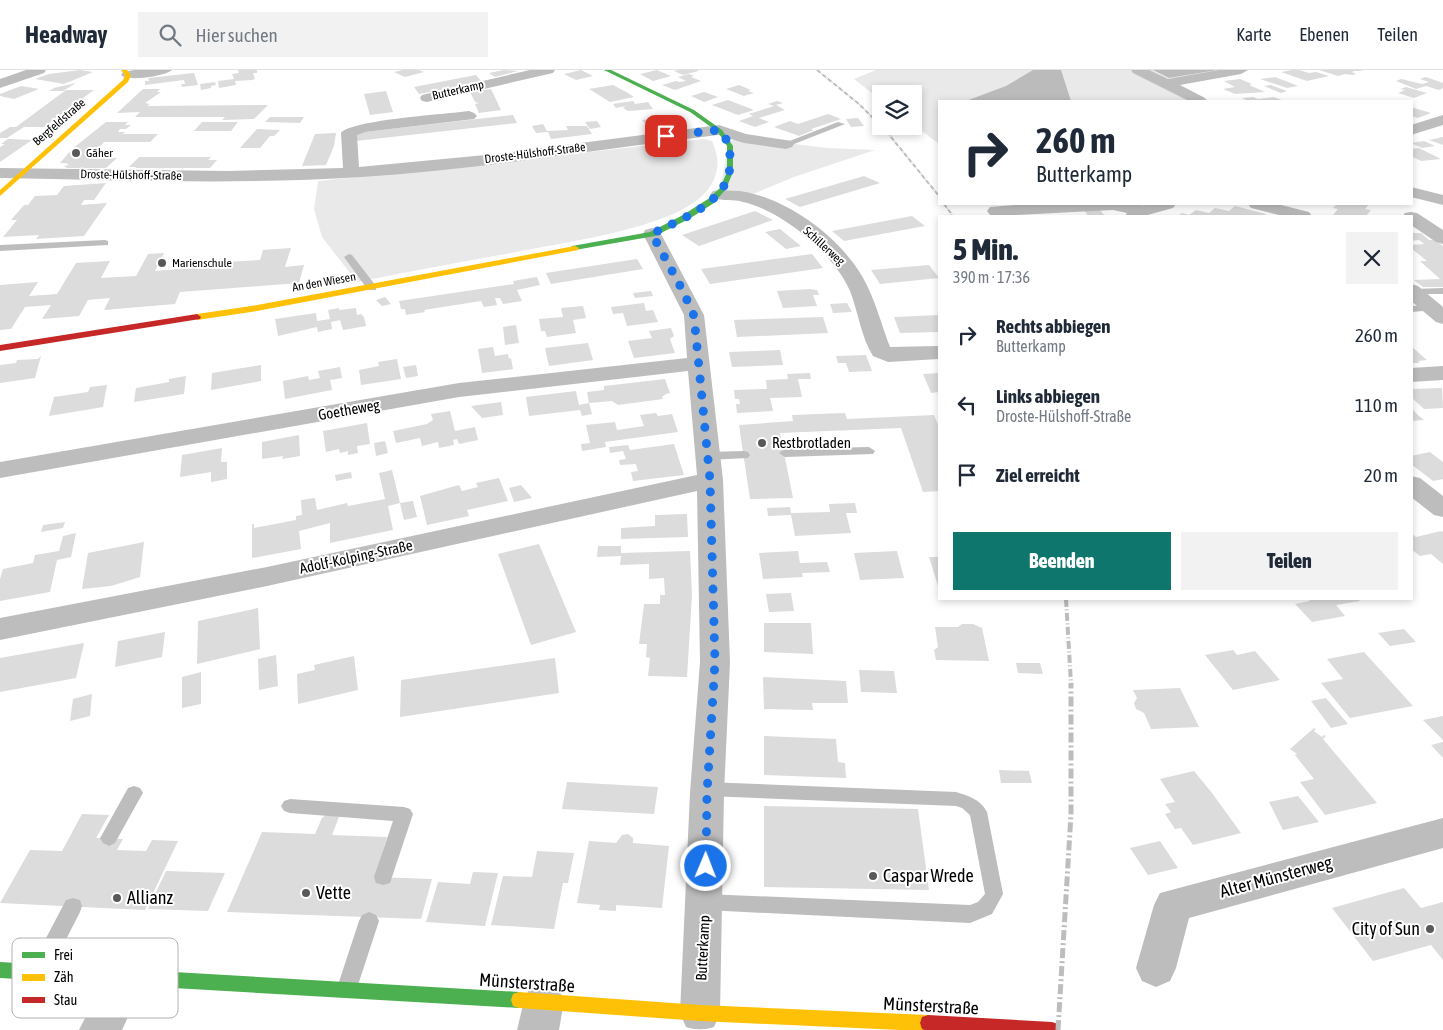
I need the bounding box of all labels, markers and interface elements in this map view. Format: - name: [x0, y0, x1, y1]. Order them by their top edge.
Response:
- search box: [138, 12, 488, 57]
- text: Headway: [25, 21, 108, 48]
- icon: search: [156, 21, 184, 49]
- text: Hier suchen: [196, 24, 278, 46]
- text: Karte: [1236, 24, 1271, 45]
- text: Ebenen: [1299, 24, 1349, 45]
- text: Teilen: [1377, 24, 1418, 45]
- street label: Butterkamp: [431, 77, 485, 103]
- map controls: [872, 85, 922, 135]
- button: layers: [872, 85, 922, 135]
- street label: Bergfeldstraße: [30, 96, 88, 148]
- pin: [645, 115, 687, 157]
- icon: right: [953, 120, 1018, 185]
- text: 260 m: [1036, 120, 1115, 160]
- icon: arrive: [652, 122, 680, 150]
- street label: Droste-Hülshoff-Straße: [484, 140, 586, 166]
- place label: Gäher: [86, 146, 113, 160]
- marker: Gäher: [70, 147, 82, 159]
- text: Butterkamp: [1036, 161, 1132, 187]
- street label: Droste-Hülshoff-Straße: [80, 167, 182, 183]
- street label: Schillerweg: [800, 224, 848, 269]
- text: 5 Min.: [953, 232, 1018, 266]
- button: close: [1346, 232, 1398, 284]
- place label: Marienschule: [172, 256, 232, 270]
- marker: Marienschule: [156, 257, 168, 269]
- text: 390 m · 17:36: [953, 268, 1030, 286]
- street label: An den Wiesen: [291, 270, 357, 294]
- text: Rechts abbiegen: [996, 315, 1111, 337]
- icon: right: [953, 321, 981, 349]
- text: 260 m: [1355, 324, 1398, 346]
- text: Butterkamp: [996, 337, 1066, 355]
- text: Links abbiegen: [996, 385, 1100, 407]
- icon: left: [953, 391, 981, 419]
- text: 110 m: [1355, 394, 1398, 416]
- street label: Goetheweg: [317, 396, 382, 423]
- text: Droste-Hülshoff-Straße: [996, 407, 1131, 425]
- place label: Restbrotladen: [772, 434, 851, 451]
- marker: Restbrotladen: [756, 437, 768, 449]
- icon: arrive: [953, 461, 981, 489]
- text: Ziel erreicht: [996, 464, 1080, 486]
- text: 20 m: [1364, 464, 1398, 486]
- button: Beenden: [953, 532, 1171, 590]
- button: Teilen: [1181, 532, 1398, 590]
- street label: Adolf-Kolping-Straße: [298, 536, 414, 577]
- position arrow: [679, 839, 731, 891]
- street label: Alter Münsterweg: [1217, 851, 1335, 902]
- place label: Caspar Wrede: [883, 865, 974, 886]
- marker: Caspar Wrede: [867, 870, 879, 882]
- place label: Vette: [316, 882, 351, 903]
- place label: Allianz: [127, 887, 174, 908]
- marker: Vette: [300, 887, 312, 899]
- marker: Allianz: [111, 892, 123, 904]
- street label: Butterkamp: [692, 915, 713, 981]
- place label: City of Sun: [1352, 918, 1420, 939]
- marker: City of Sun: [1424, 923, 1436, 935]
- legend: [12, 938, 178, 1018]
- text: Frei: [54, 947, 73, 963]
- text: Zäh: [54, 969, 74, 985]
- street label: Münsterstraße: [479, 969, 576, 996]
- text: Stau: [54, 992, 77, 1008]
- street label: Münsterstraße: [883, 993, 979, 1018]

